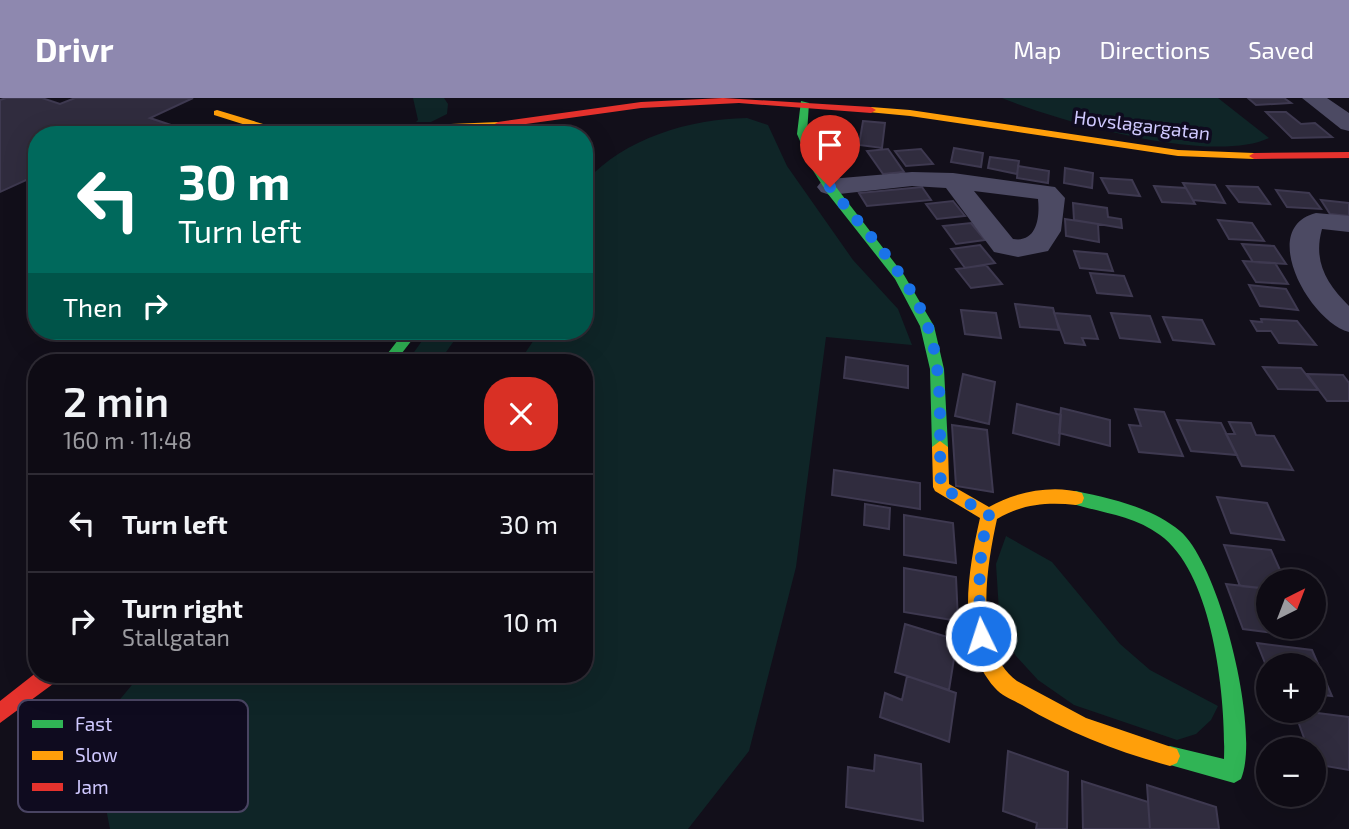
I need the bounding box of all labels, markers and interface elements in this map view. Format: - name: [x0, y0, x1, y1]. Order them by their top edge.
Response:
- text: Drivr: [35, 29, 114, 69]
- text: Map: [1013, 35, 1061, 64]
- text: Directions: [1099, 35, 1210, 64]
- text: Saved: [1248, 35, 1314, 64]
- street label: Hovslagargatan: [1073, 105, 1212, 144]
- pin: [800, 115, 860, 187]
- icon: arrive: [811, 126, 849, 164]
- text: 30 m: [178, 151, 290, 210]
- icon: left: [63, 154, 154, 245]
- text: Turn left: [178, 211, 302, 249]
- icon: right: [136, 287, 174, 325]
- text: Then: [63, 291, 122, 322]
- text: 2 min: [63, 375, 169, 425]
- button: close: [484, 377, 558, 451]
- text: 160 m · 11:48: [63, 426, 192, 454]
- icon: left: [63, 504, 101, 542]
- text: Turn left: [122, 508, 228, 539]
- text: 30 m: [499, 508, 558, 539]
- north arrow: [1256, 569, 1326, 639]
- map controls: [1256, 569, 1326, 807]
- text: Turn right: [122, 592, 243, 623]
- position arrow: [944, 599, 1018, 673]
- icon: right: [63, 602, 101, 640]
- text: 10 m: [503, 606, 558, 637]
- text: Stallgatan: [122, 623, 230, 651]
- button: +: [1256, 653, 1326, 723]
- legend: [18, 700, 248, 812]
- text: Fast: [75, 712, 112, 735]
- button: −: [1256, 737, 1326, 807]
- text: Slow: [75, 743, 118, 766]
- text: Jam: [75, 775, 109, 798]

